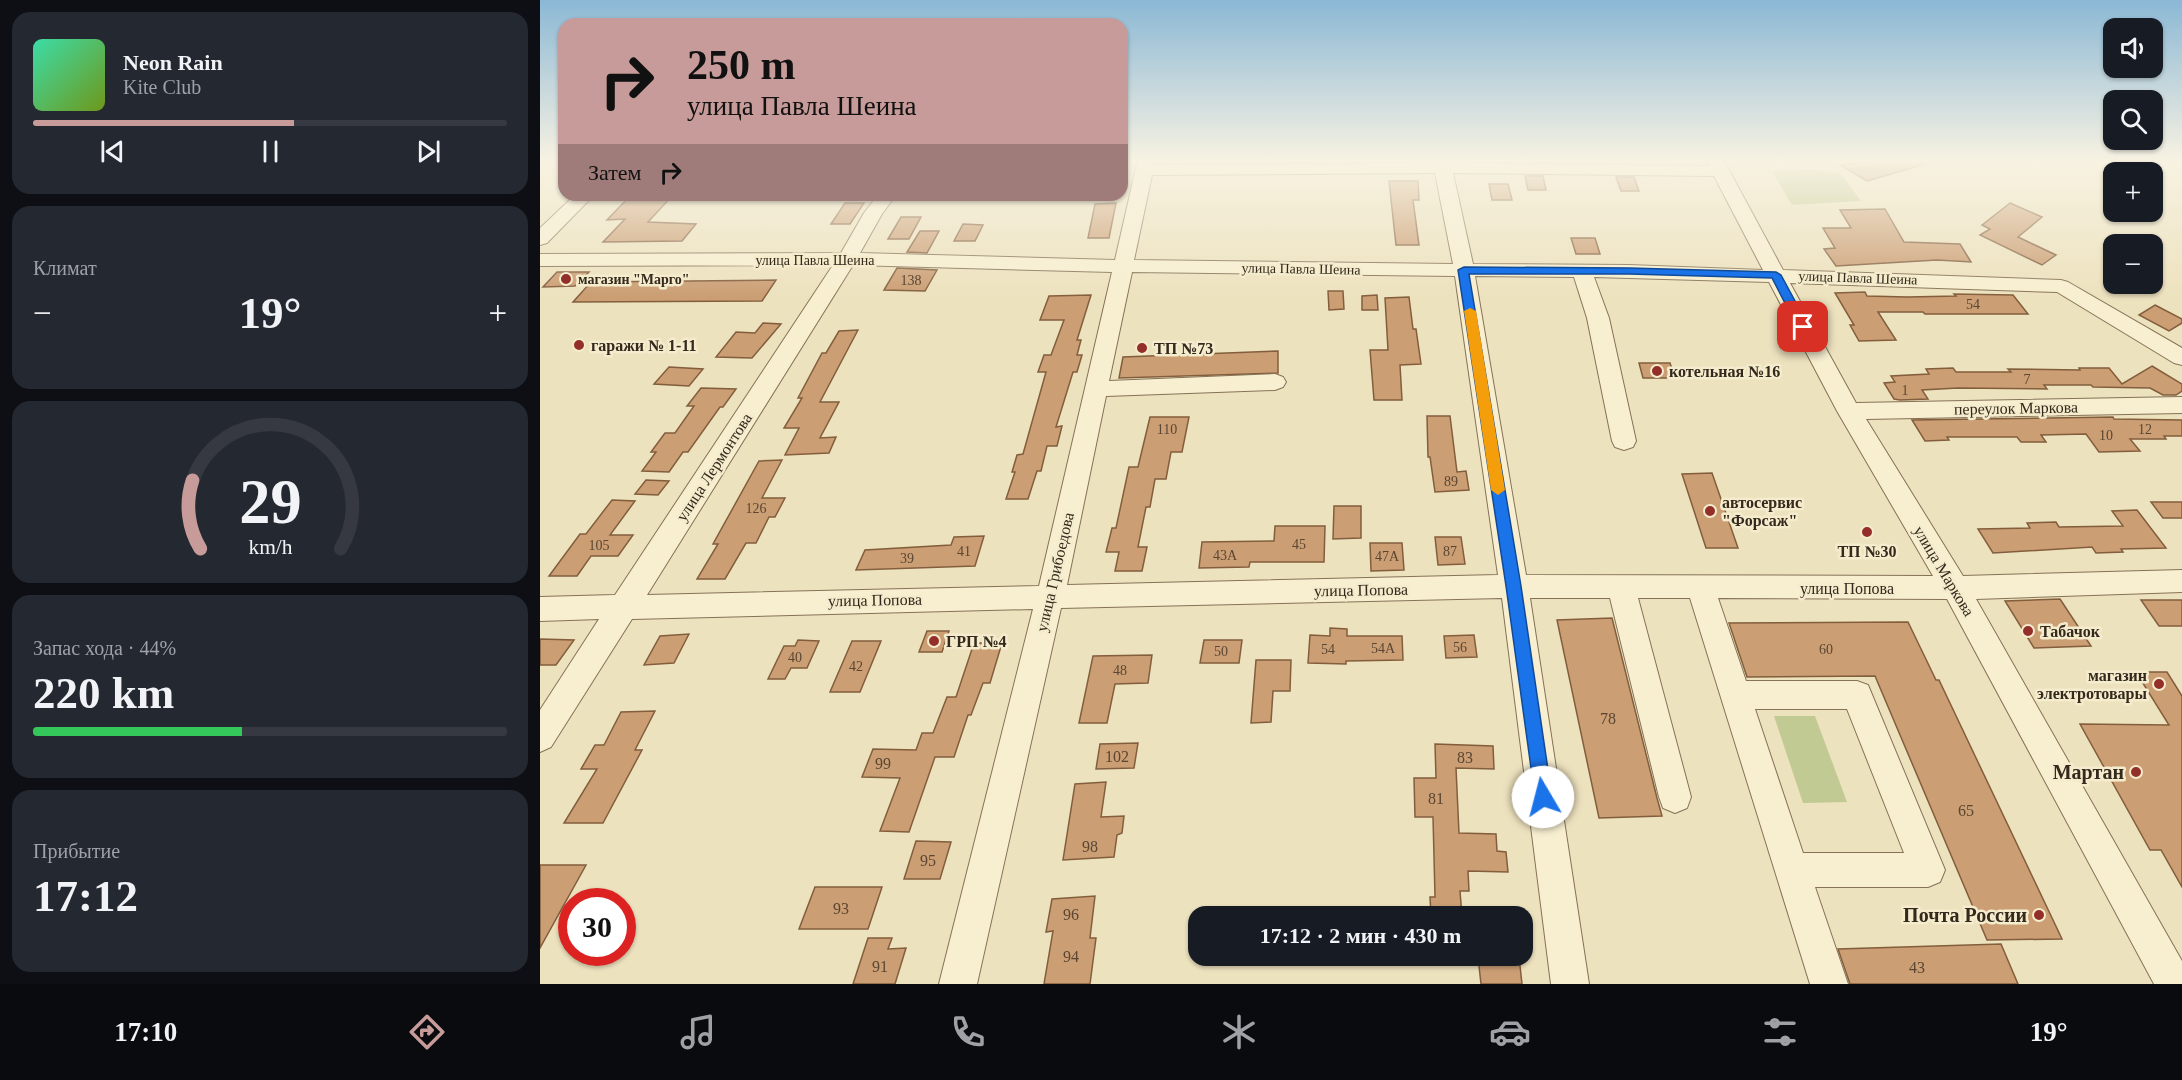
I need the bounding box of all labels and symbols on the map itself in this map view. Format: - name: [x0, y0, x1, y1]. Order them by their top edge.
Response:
- street label: улица Павла Шеина: [755, 253, 875, 268]
- street label: улица Павла Шеина: [1241, 260, 1361, 278]
- street label: улица Павла Шеина: [1798, 268, 1919, 288]
- marker: магазин "Марго": [559, 272, 573, 286]
- place label: магазин "Марго": [578, 272, 690, 287]
- house number: 138: [901, 273, 922, 288]
- house number: 54: [1966, 297, 1980, 312]
- pin: [1777, 301, 1828, 352]
- place label: гаражи № 1-11: [591, 337, 697, 355]
- marker: гаражи № 1-11: [572, 338, 586, 352]
- place label: ТП №73: [1154, 340, 1213, 357]
- marker: ТП №73: [1135, 341, 1149, 355]
- place label: котельная №16: [1669, 363, 1780, 380]
- marker: котельная №16: [1650, 364, 1664, 378]
- house number: 7: [2024, 372, 2031, 387]
- house number: 1: [1902, 383, 1909, 398]
- street label: переулок Маркова: [1954, 398, 2078, 419]
- street label: улица Лермонтова: [673, 410, 756, 525]
- house number: 110: [1157, 422, 1177, 437]
- house number: 12: [2138, 422, 2152, 437]
- house number: 10: [2099, 428, 2113, 443]
- house number: 89: [1444, 474, 1458, 489]
- place label: автосервис "Форсаж": [1722, 494, 1802, 530]
- house number: 126: [746, 501, 767, 516]
- marker: автосервис "Форсаж": [1703, 504, 1717, 518]
- street label: улица Грибоедова: [1033, 511, 1078, 634]
- street label: улица Маркова: [1910, 523, 1978, 620]
- marker: ТП №30: [1860, 525, 1874, 539]
- house number: 45: [1292, 537, 1306, 552]
- house number: 105: [589, 538, 610, 553]
- place label: ТП №30: [1837, 543, 1897, 560]
- house number: 41: [957, 544, 971, 559]
- house number: 87: [1443, 544, 1457, 559]
- house number: 43А: [1213, 548, 1238, 563]
- house number: 47А: [1375, 549, 1400, 564]
- house number: 39: [900, 551, 914, 566]
- street label: улица Попова: [1800, 580, 1894, 598]
- street label: улица Попова: [1314, 581, 1408, 600]
- street label: улица Попова: [828, 591, 922, 610]
- place label: Табачок: [2040, 623, 2101, 640]
- marker: Табачок: [2021, 624, 2035, 638]
- place label: ГРП №4: [946, 633, 1006, 650]
- marker: ГРП №4: [927, 634, 941, 648]
- house number: 56: [1453, 640, 1467, 655]
- house number: 54А: [1371, 641, 1396, 656]
- house number: 54: [1321, 642, 1335, 657]
- house number: 60: [1819, 642, 1833, 657]
- house number: 50: [1214, 644, 1228, 659]
- house number: 40: [788, 650, 802, 665]
- house number: 42: [849, 659, 863, 674]
- house number: 48: [1113, 663, 1127, 678]
- place label: магазин электротовары: [2037, 667, 2148, 703]
- marker: магазин электротовары: [2152, 677, 2166, 691]
- house number: 78: [1600, 710, 1616, 727]
- house number: 102: [1105, 748, 1129, 765]
- house number: 83: [1457, 749, 1473, 766]
- house number: 99: [875, 755, 891, 772]
- place label: Мартан: [2053, 761, 2124, 784]
- position arrow: [1511, 765, 1575, 829]
- marker: Мартан: [2129, 765, 2143, 779]
- house number: 81: [1428, 790, 1444, 807]
- house number: 65: [1958, 802, 1974, 819]
- house number: 98: [1082, 838, 1098, 855]
- house number: 95: [920, 852, 936, 869]
- speed limit sign: 30: [558, 888, 636, 966]
- house number: 93: [833, 900, 849, 917]
- place label: Почта России: [1903, 904, 2027, 926]
- house number: 96: [1063, 906, 1079, 923]
- marker: Почта России: [2032, 908, 2046, 922]
- house number: 94: [1063, 948, 1079, 965]
- house number: 91: [872, 958, 888, 975]
- house number: 43: [1909, 959, 1925, 976]

